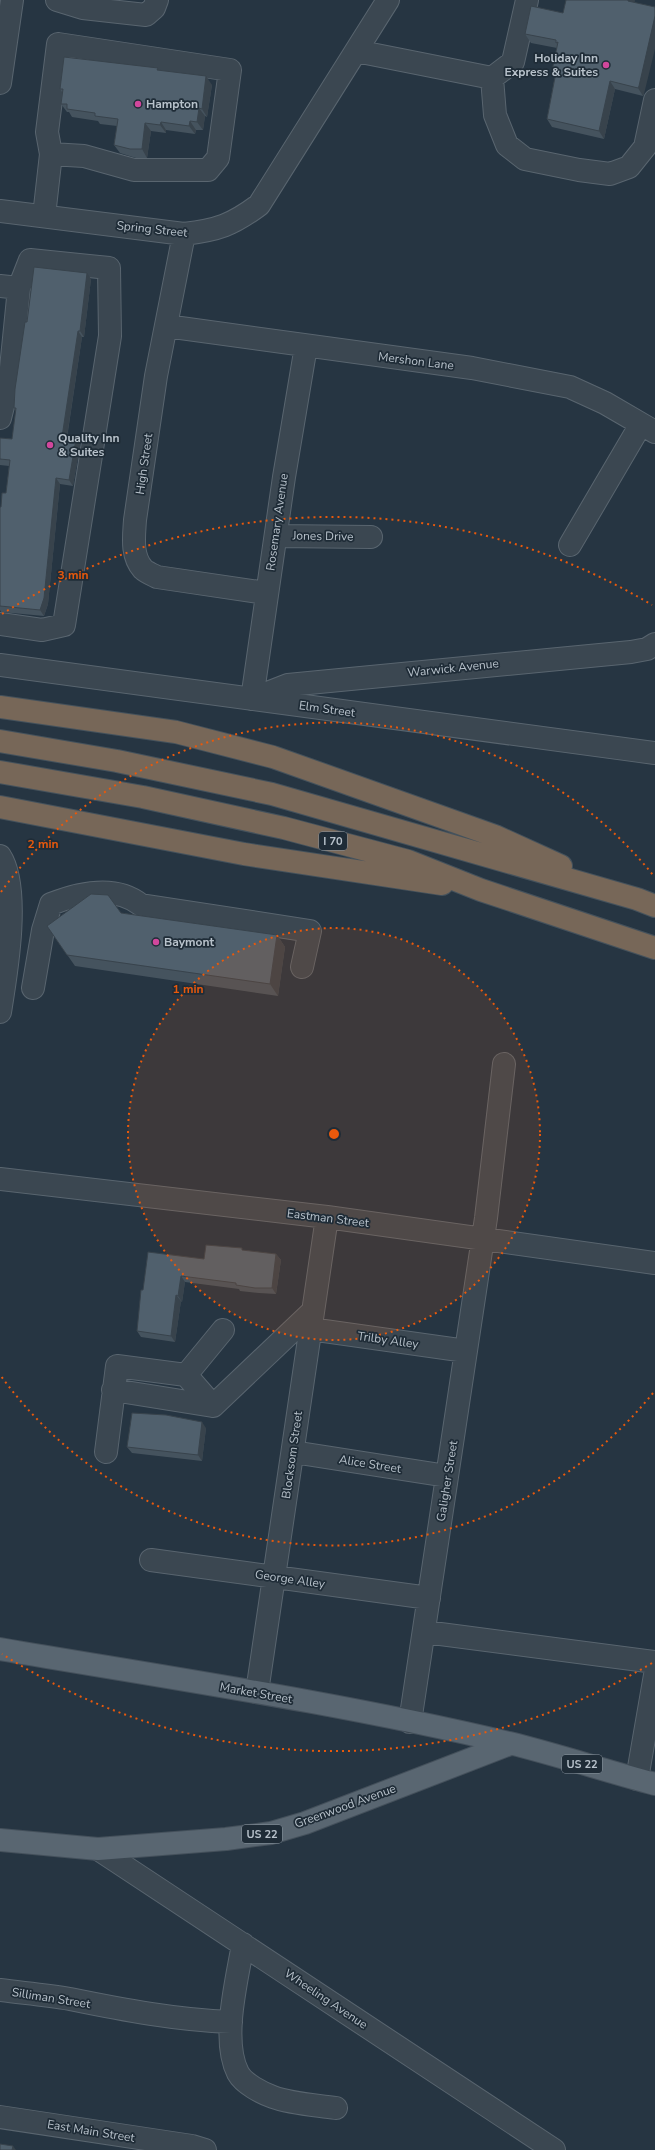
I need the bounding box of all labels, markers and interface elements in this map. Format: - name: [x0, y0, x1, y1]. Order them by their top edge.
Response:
- place label: Holiday Inn Express & Suites: [505, 50, 598, 80]
- marker: Holiday Inn Express & Suites: [601, 60, 611, 70]
- place label: Hampton: [146, 96, 198, 112]
- marker: Hampton: [133, 99, 143, 109]
- street label: Spring Street: [116, 217, 189, 241]
- street label: Mershon Lane: [377, 348, 455, 374]
- place label: Quality Inn & Suites: [58, 430, 120, 460]
- street label: High Street: [132, 432, 156, 496]
- marker: Quality Inn & Suites: [45, 440, 55, 450]
- street label: Rosemary Avenue: [262, 472, 292, 572]
- street label: Jones Drive: [291, 527, 354, 545]
- text: 3 min: [57, 567, 89, 583]
- street label: Warwick Avenue: [406, 655, 500, 681]
- street label: Elm Street: [298, 697, 357, 721]
- road number: I 70: [319, 832, 347, 850]
- text: 2 min: [27, 836, 59, 852]
- place label: Baymont: [164, 934, 215, 950]
- marker: Baymont: [151, 937, 161, 947]
- text: 1 min: [172, 981, 204, 997]
- centre of rings: [327, 1127, 341, 1141]
- street label: Eastman Street: [286, 1205, 371, 1231]
- street label: Trilby Alley: [356, 1328, 420, 1352]
- street label: Blocksom Street: [278, 1409, 306, 1500]
- street label: Galigher Street: [433, 1439, 461, 1523]
- street label: Alice Street: [338, 1451, 403, 1477]
- street label: George Alley: [254, 1566, 327, 1592]
- street label: Market Street: [219, 1679, 294, 1707]
- road number: US 22: [562, 1755, 602, 1773]
- street label: Greenwood Avenue: [292, 1780, 398, 1832]
- road number: US 22: [242, 1825, 282, 1843]
- street label: Wheeling Avenue: [281, 1965, 371, 2033]
- street label: Silliman Street: [11, 1984, 92, 2012]
- street label: East Main Street: [46, 2116, 137, 2146]

